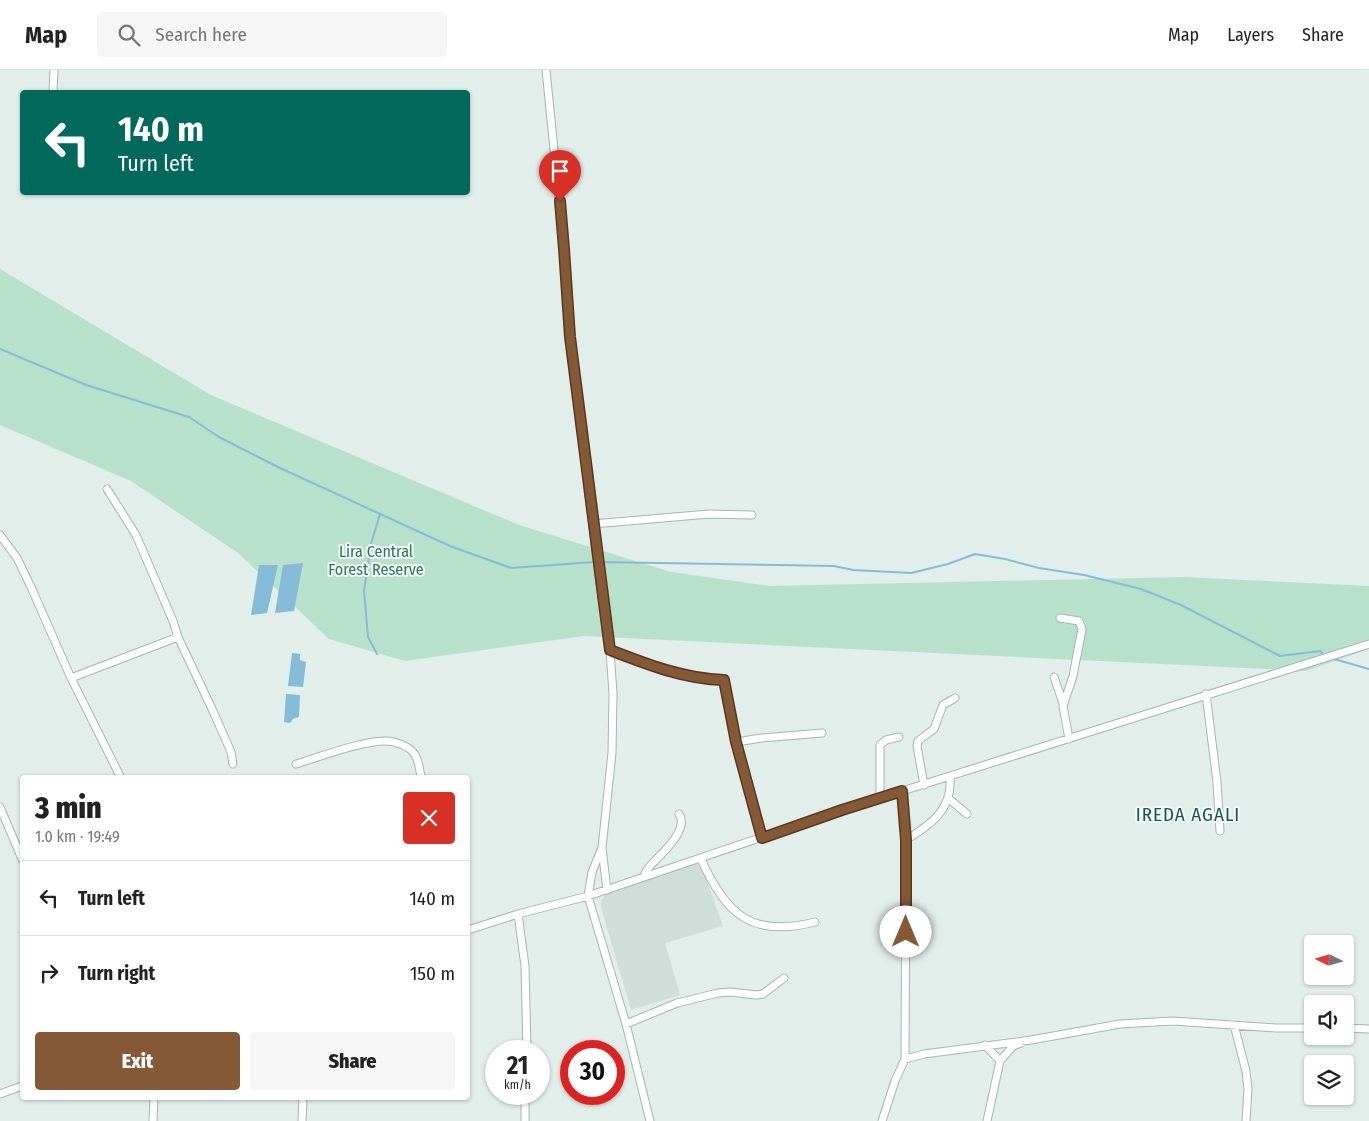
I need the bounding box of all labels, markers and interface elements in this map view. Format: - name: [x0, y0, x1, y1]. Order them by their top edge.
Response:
- search box: [97, 12, 447, 57]
- text: Map: [25, 21, 67, 49]
- icon: search: [115, 21, 143, 49]
- text: Search here: [155, 23, 247, 46]
- text: Map: [1168, 24, 1199, 46]
- text: Layers: [1227, 24, 1274, 46]
- text: Share: [1302, 24, 1344, 46]
- text: 140 m: [118, 108, 204, 150]
- icon: left: [35, 110, 100, 175]
- text: Turn left: [118, 150, 194, 177]
- pin: [539, 150, 581, 201]
- icon: arrive: [546, 157, 574, 185]
- park label: Lira Central Forest Reserve: [328, 542, 424, 579]
- text: 3 min: [35, 790, 102, 826]
- button: close: [403, 792, 455, 844]
- district label: IREDA AGALI: [1136, 803, 1240, 826]
- text: 1.0 km · 19:49: [35, 827, 120, 846]
- icon: left: [35, 884, 63, 912]
- text: Turn left: [78, 887, 145, 910]
- text: 140 m: [409, 887, 455, 910]
- position arrow: [879, 905, 931, 957]
- north arrow: [1304, 935, 1354, 985]
- map controls: [1304, 935, 1354, 1105]
- icon: right: [35, 959, 63, 987]
- text: Turn right: [78, 962, 155, 985]
- text: 150 m: [410, 962, 455, 985]
- button: sound: [1304, 995, 1354, 1045]
- button: Exit: [35, 1032, 240, 1090]
- button: Share: [250, 1032, 455, 1090]
- speed limit sign: 30: [560, 1040, 625, 1105]
- text: 21: [507, 1051, 528, 1081]
- button: layers: [1304, 1055, 1354, 1105]
- text: km/h: [504, 1078, 531, 1092]

